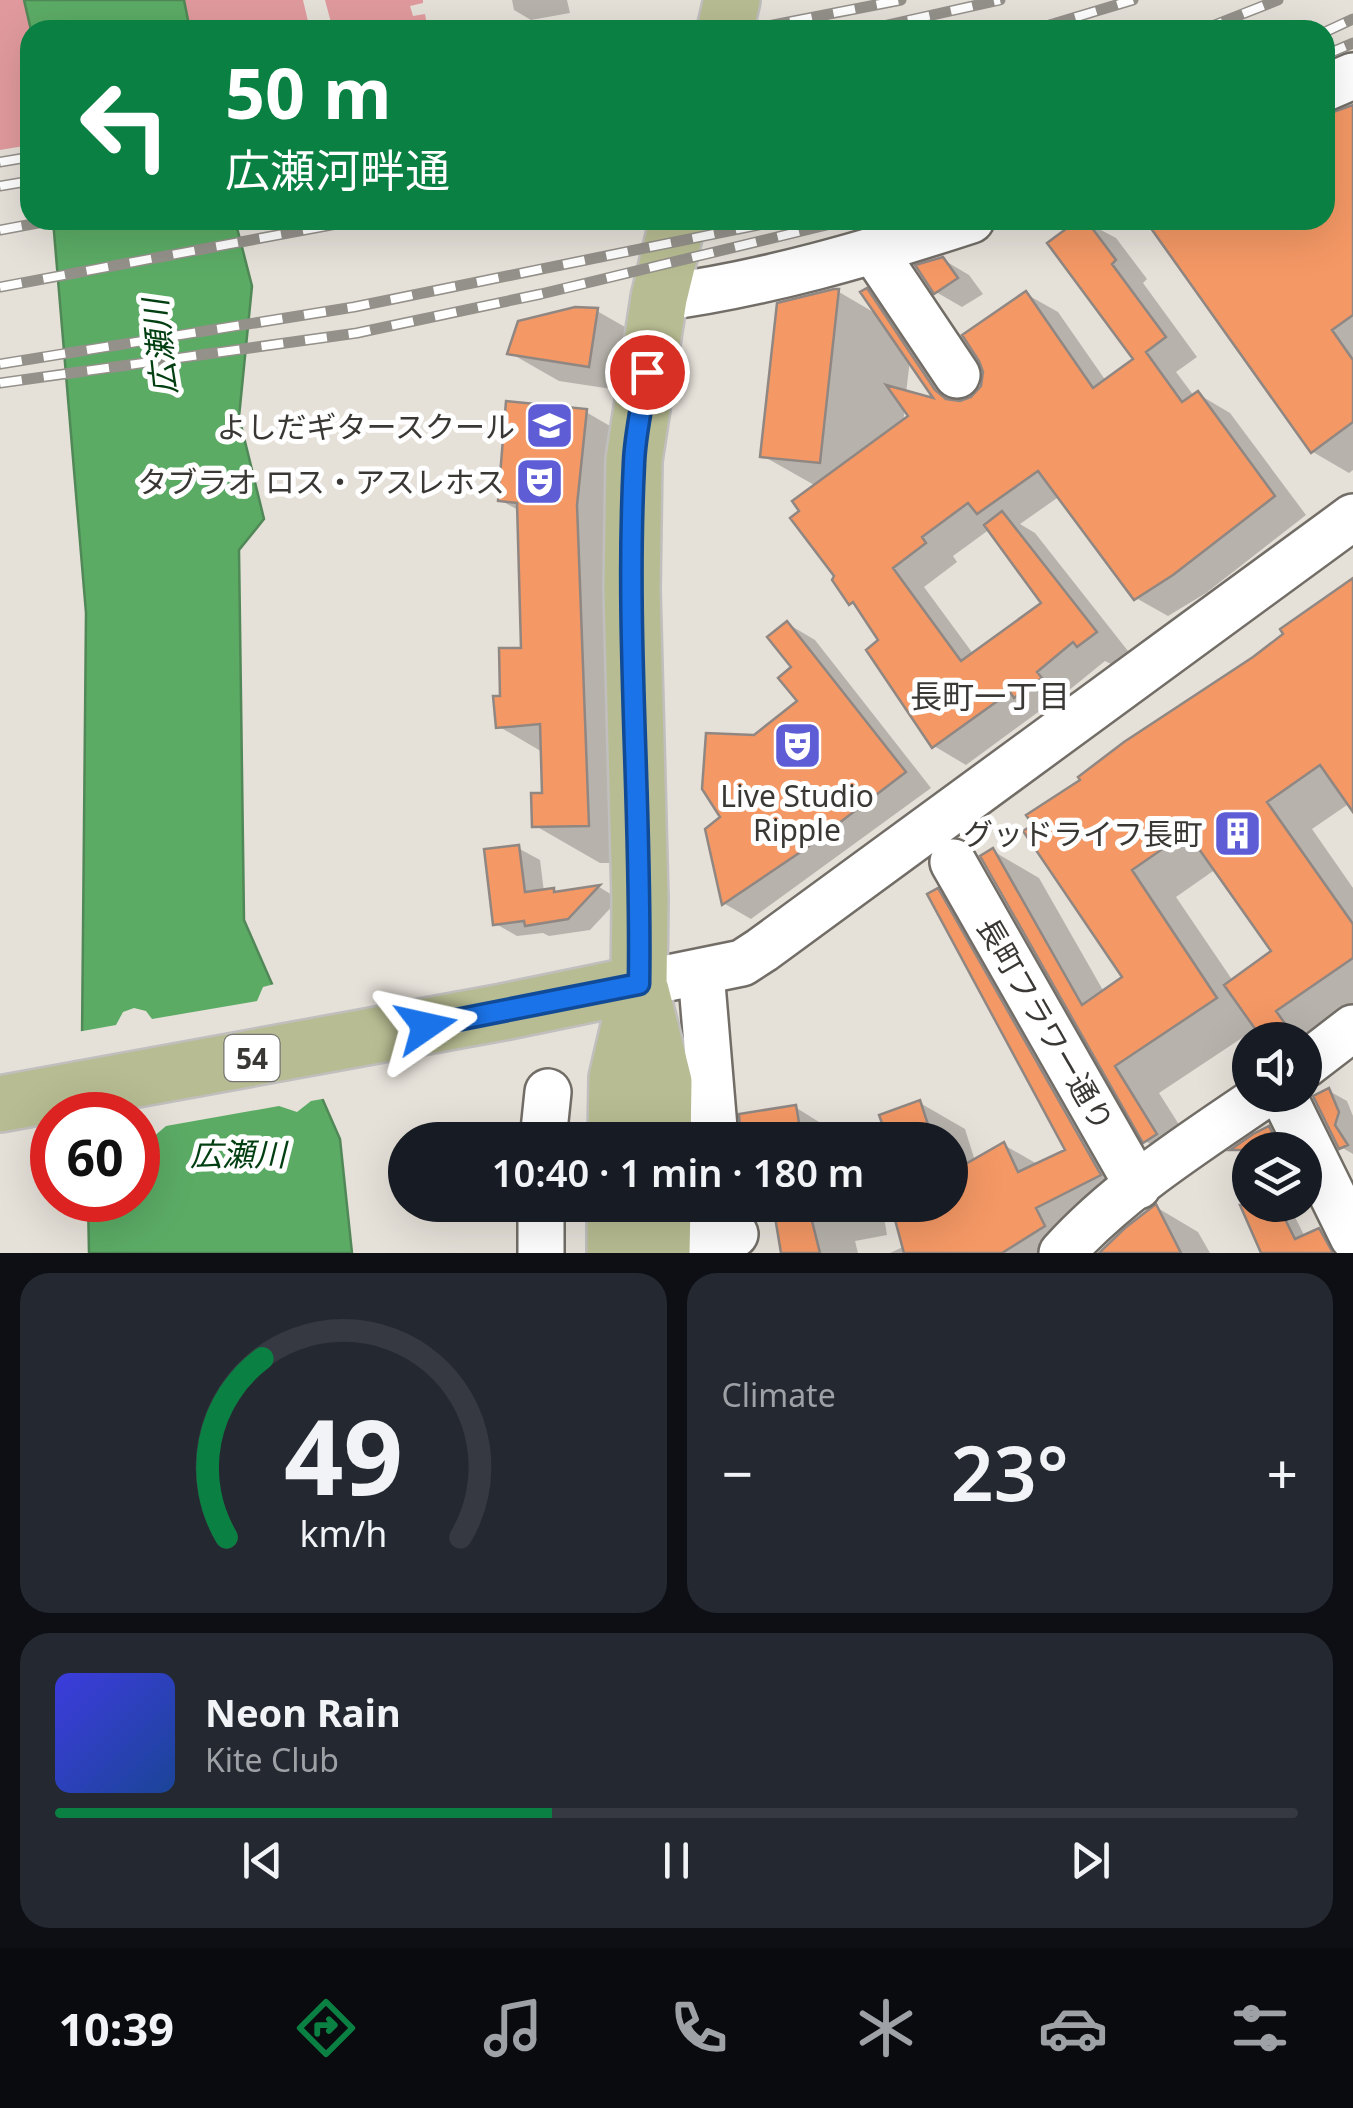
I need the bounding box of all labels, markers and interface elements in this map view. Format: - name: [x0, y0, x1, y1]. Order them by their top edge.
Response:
- text: 50 m: [225, 44, 392, 140]
- icon: left: [60, 60, 190, 190]
- text: 広瀬河畔通: [225, 139, 450, 200]
- water label: 広瀬川: [132, 294, 185, 397]
- pin: [605, 330, 690, 415]
- icon: arrive: [620, 345, 675, 400]
- school or university icon: よしだギタースクール: [524, 400, 576, 452]
- place label: よしだギタースクール: [217, 406, 515, 447]
- theatre icon: タブラオ ロス・アスレホス: [514, 455, 566, 507]
- place label: タブラオ ロス・アスレホス: [137, 461, 505, 502]
- district label: 長町一丁目: [910, 674, 1070, 717]
- theatre icon: Live Studio Ripple: [771, 720, 823, 772]
- place label: Live Studio Ripple: [720, 775, 874, 850]
- building icon: グッドライフ長町: [1212, 807, 1264, 859]
- place label: グッドライフ長町: [963, 813, 1203, 854]
- street label: 長町フラワー通り: [968, 910, 1124, 1138]
- position arrow: [374, 974, 478, 1078]
- map controls: [1232, 1022, 1322, 1222]
- button: sound: [1232, 1022, 1322, 1112]
- road number: 54: [224, 1035, 280, 1081]
- speed limit sign: 60: [30, 1092, 160, 1222]
- water label: 広瀬川: [190, 1132, 289, 1175]
- button: layers: [1232, 1132, 1322, 1222]
- text: 10:40 · 1 min · 180 m: [492, 1146, 864, 1198]
- text: Climate: [722, 1373, 836, 1416]
- text: 49: [284, 1384, 403, 1525]
- text: 23°: [951, 1421, 1069, 1523]
- text: −: [722, 1435, 753, 1510]
- text: +: [1267, 1435, 1298, 1510]
- text: km/h: [299, 1509, 387, 1557]
- text: Neon Rain: [205, 1686, 401, 1738]
- text: Kite Club: [205, 1738, 339, 1781]
- icon: previous: [235, 1833, 290, 1888]
- icon: pause: [649, 1833, 704, 1888]
- icon: next: [1063, 1833, 1118, 1888]
- icon: directions: [291, 1993, 361, 2063]
- icon: music: [478, 1993, 548, 2063]
- icon: phone: [664, 1993, 734, 2063]
- icon: climate: [851, 1993, 921, 2063]
- icon: car: [1038, 1993, 1108, 2063]
- icon: filters: [1225, 1993, 1295, 2063]
- text: 10:39: [58, 1998, 174, 2059]

